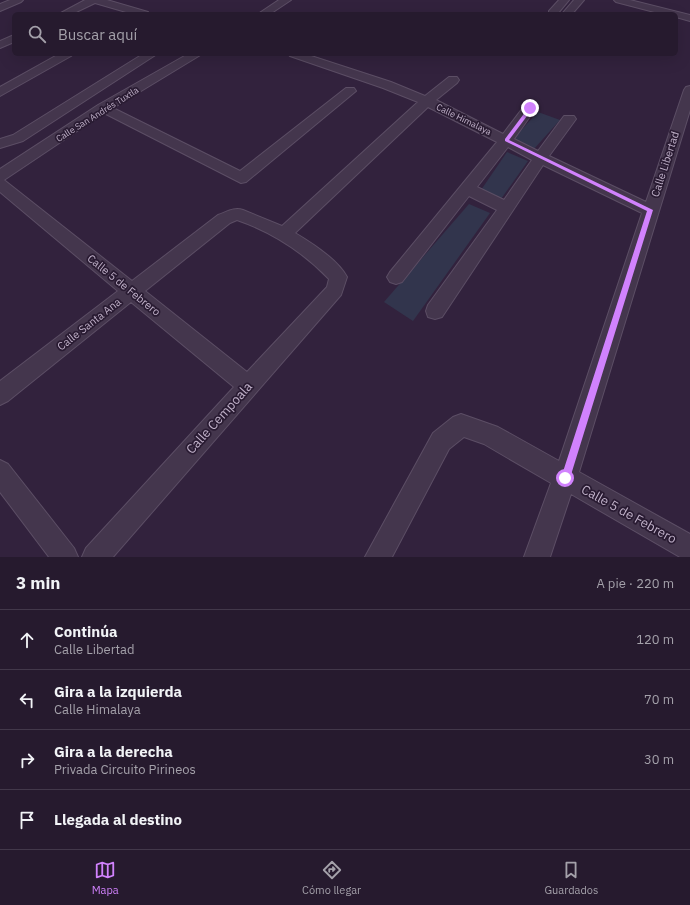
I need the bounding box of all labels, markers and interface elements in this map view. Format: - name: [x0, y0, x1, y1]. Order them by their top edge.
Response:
- search box: [12, 12, 678, 56]
- icon: search: [26, 23, 48, 45]
- text: Buscar aquí: [58, 25, 137, 44]
- street label: Calle San Andrés Tuxtla: [54, 84, 140, 144]
- route end: [521, 99, 539, 117]
- street label: Calle Himalaya: [435, 101, 494, 137]
- street label: Calle Libertad: [648, 129, 682, 199]
- street label: Calle 5 de Febrero: [85, 251, 163, 319]
- street label: Calle Santa Ana: [54, 295, 124, 353]
- street label: Calle Cempoala: [182, 378, 256, 458]
- route start: [556, 469, 574, 487]
- street label: Calle 5 de Febrero: [578, 481, 680, 547]
- text: 3 min: [16, 572, 60, 594]
- text: A pie · 220 m: [596, 575, 674, 592]
- text: Continúa: [54, 622, 118, 641]
- icon: ahead: [16, 629, 38, 651]
- text: 120 m: [636, 631, 674, 648]
- text: Calle Libertad: [54, 641, 135, 658]
- text: Gira a la izquierda: [54, 682, 182, 701]
- icon: left: [16, 689, 38, 711]
- text: 70 m: [644, 691, 674, 708]
- text: Calle Himalaya: [54, 701, 141, 718]
- text: Gira a la derecha: [54, 742, 173, 761]
- icon: right: [16, 749, 38, 771]
- text: 30 m: [644, 751, 674, 768]
- text: Privada Circuito Pirineos: [54, 761, 196, 778]
- icon: arrive: [16, 809, 38, 831]
- text: Llegada al destino: [54, 810, 182, 829]
- tab: Mapa: [92, 859, 119, 897]
- tab: Cómo llegar: [302, 859, 361, 897]
- tab: Guardados: [544, 859, 598, 897]

